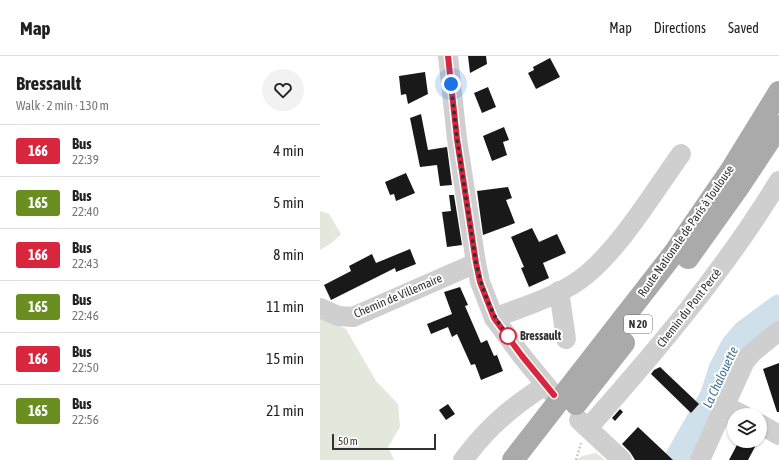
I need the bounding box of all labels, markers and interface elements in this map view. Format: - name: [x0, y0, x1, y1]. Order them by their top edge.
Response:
- text: Map: [20, 17, 51, 39]
- text: Map: [609, 20, 632, 36]
- text: Directions: [654, 20, 706, 36]
- text: Saved: [728, 20, 759, 36]
- button: heart: [262, 69, 304, 111]
- text: Bressault: [16, 72, 81, 94]
- your location: [441, 74, 461, 94]
- text: Walk · 2 min · 130 m: [16, 98, 109, 113]
- text: Bus: [72, 135, 92, 152]
- text: 4 min: [273, 142, 304, 159]
- text: 166: [28, 143, 48, 159]
- text: 22:39: [72, 152, 99, 167]
- street label: Route Nationale de Paris à Toulouse: [635, 162, 737, 300]
- text: Bus: [72, 187, 92, 204]
- text: 5 min: [273, 194, 304, 211]
- text: 165: [28, 195, 48, 211]
- text: 22:40: [72, 204, 99, 219]
- text: Bus: [72, 239, 92, 256]
- text: 8 min: [273, 246, 304, 263]
- text: 166: [28, 247, 48, 263]
- text: 22:43: [72, 256, 99, 271]
- street label: Chemin du Pont Percé: [654, 266, 724, 350]
- street label: Chemin de Villemaire: [352, 271, 444, 321]
- text: Bus: [72, 291, 92, 308]
- text: 11 min: [266, 298, 304, 315]
- text: 165: [28, 299, 48, 315]
- text: 22:46: [72, 308, 99, 323]
- road number: N 20: [624, 315, 652, 333]
- marker: Bressault: [499, 327, 517, 345]
- place label: Bressault: [520, 329, 562, 343]
- text: Bus: [72, 343, 92, 360]
- water label: La Chalouette: [700, 344, 741, 410]
- text: 15 min: [266, 350, 304, 367]
- text: 166: [28, 351, 48, 367]
- text: 22:50: [72, 360, 99, 375]
- text: Bus: [72, 395, 92, 412]
- text: 21 min: [266, 402, 304, 419]
- text: 165: [28, 403, 48, 419]
- map controls: [727, 408, 767, 448]
- button: layers: [727, 408, 767, 448]
- text: 22:56: [72, 412, 99, 427]
- scale bar: [332, 432, 436, 451]
- text: 50 m: [338, 435, 358, 447]

